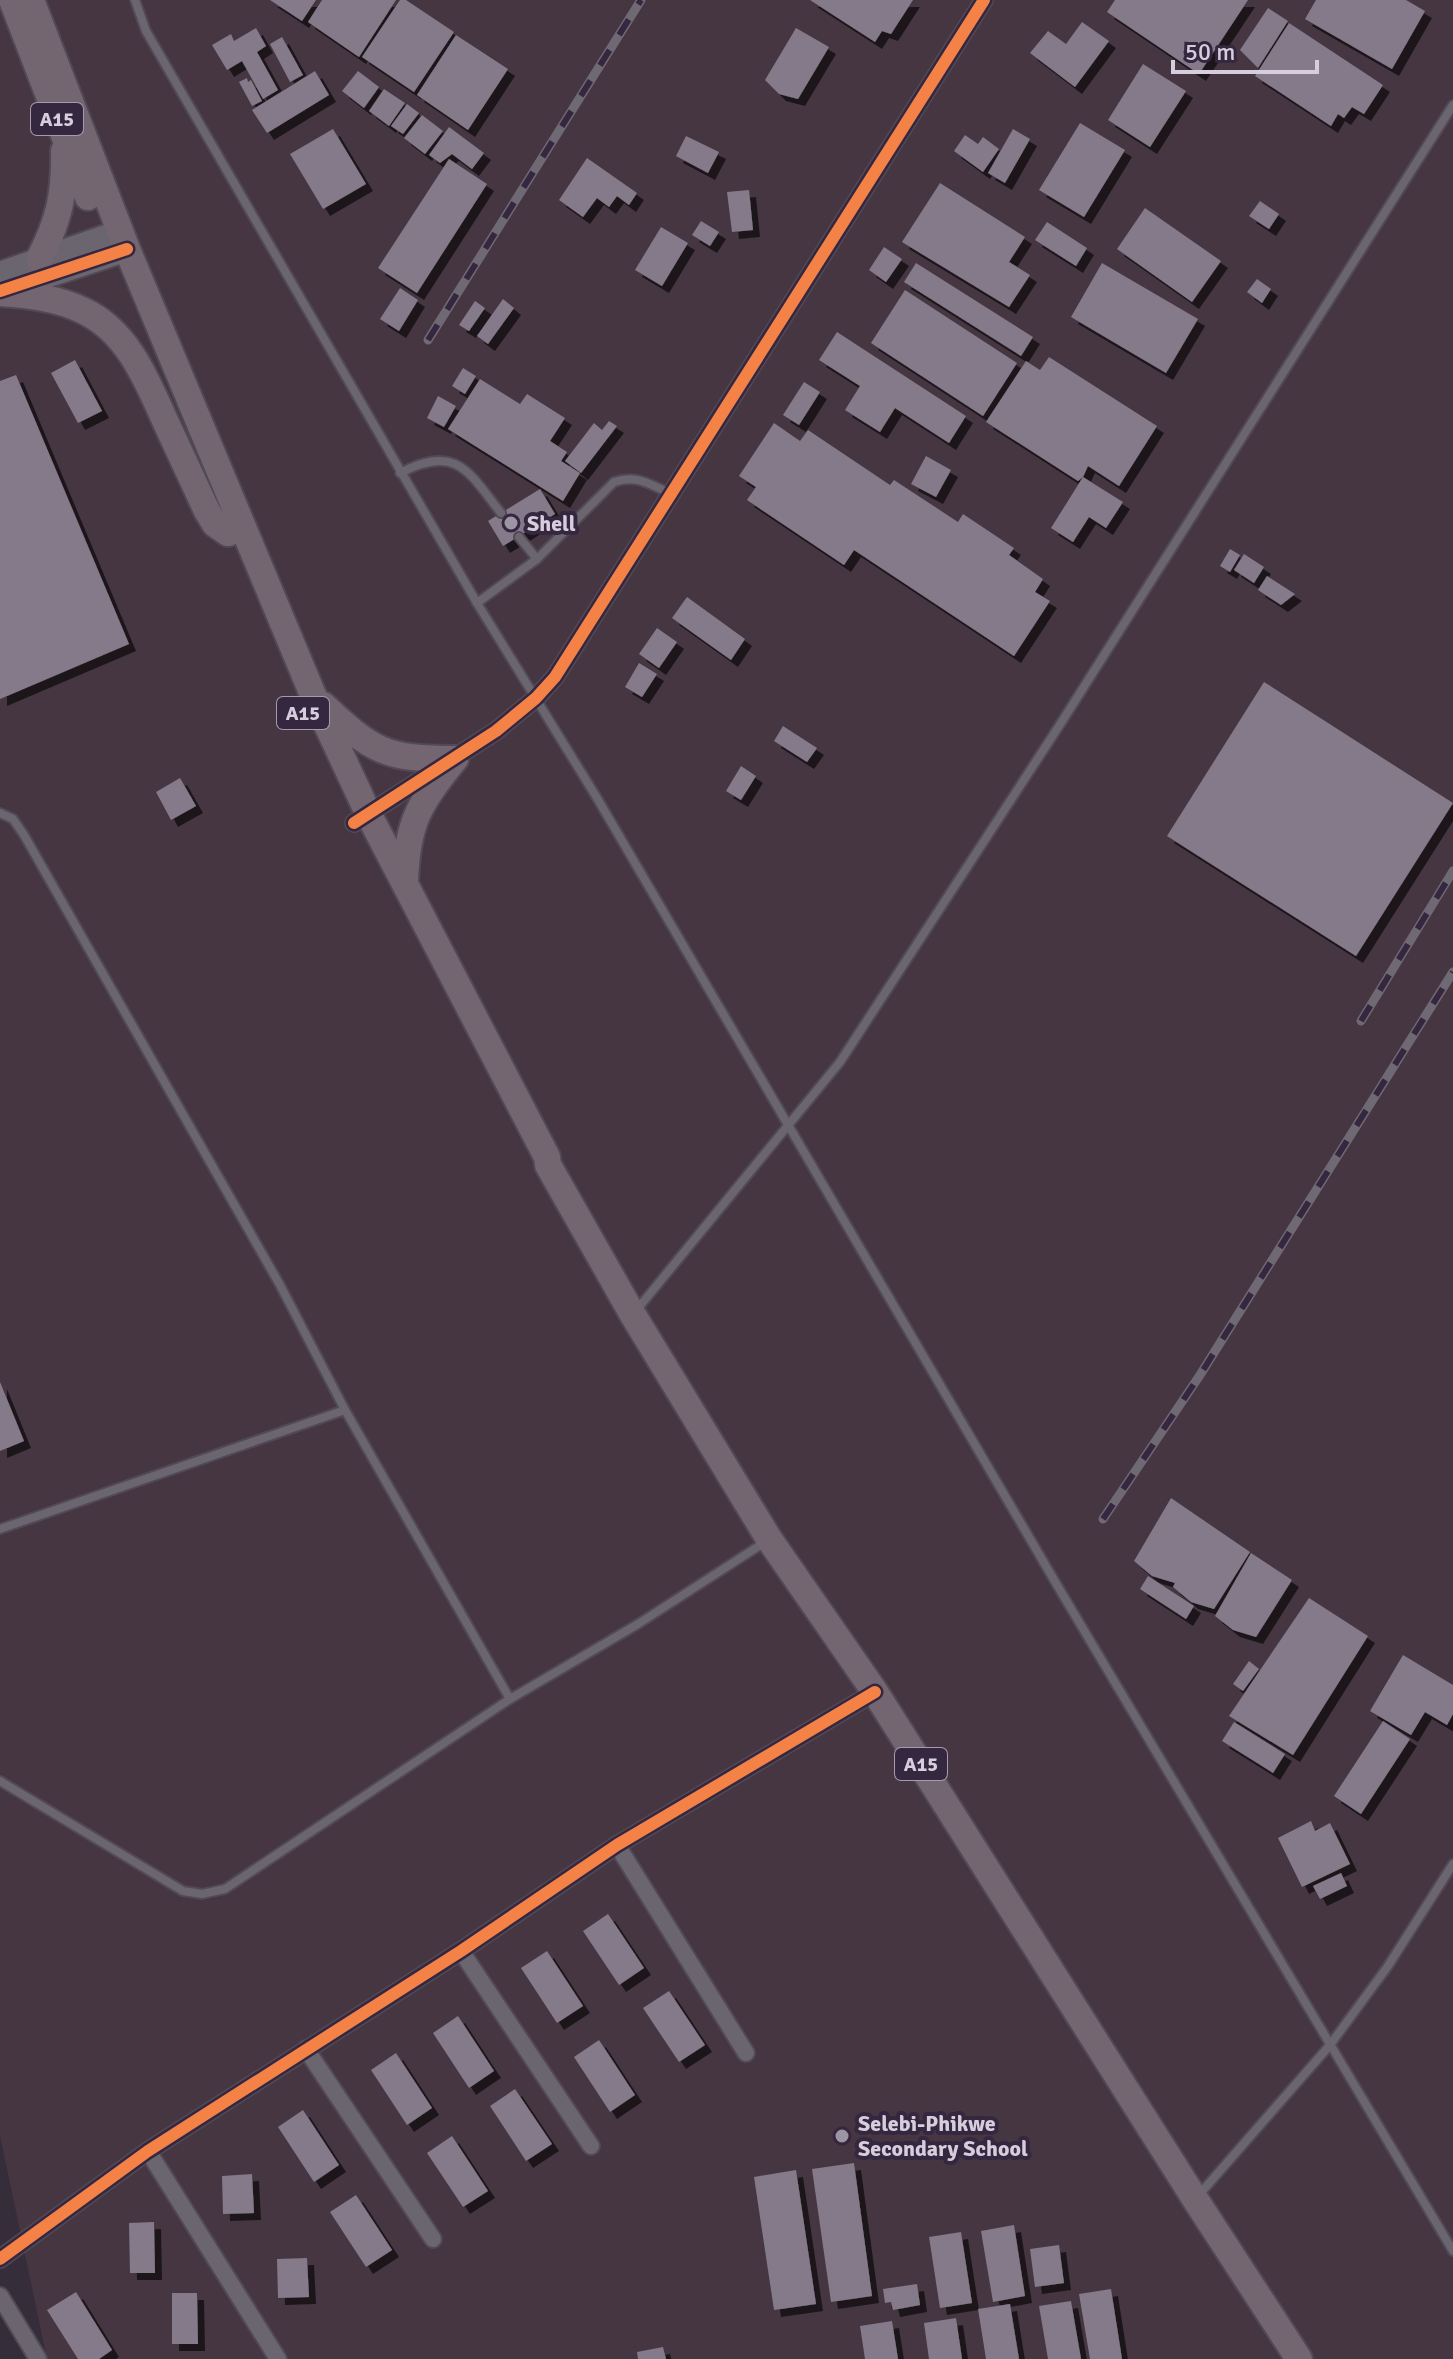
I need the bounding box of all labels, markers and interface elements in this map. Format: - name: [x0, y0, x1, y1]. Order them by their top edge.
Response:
- scale bar: [1173, 24, 1317, 74]
- text: 50 m: [1185, 37, 1235, 67]
- road number: A15: [31, 103, 83, 135]
- place label: Shell: [527, 510, 576, 537]
- marker: Shell: [502, 514, 520, 532]
- road number: A15: [277, 697, 329, 729]
- road number: A15: [895, 1748, 947, 1780]
- place label: Selebi-Phikwe Secondary School: [858, 2110, 1028, 2162]
- marker: Selebi-Phikwe Secondary School: [833, 2127, 851, 2145]

